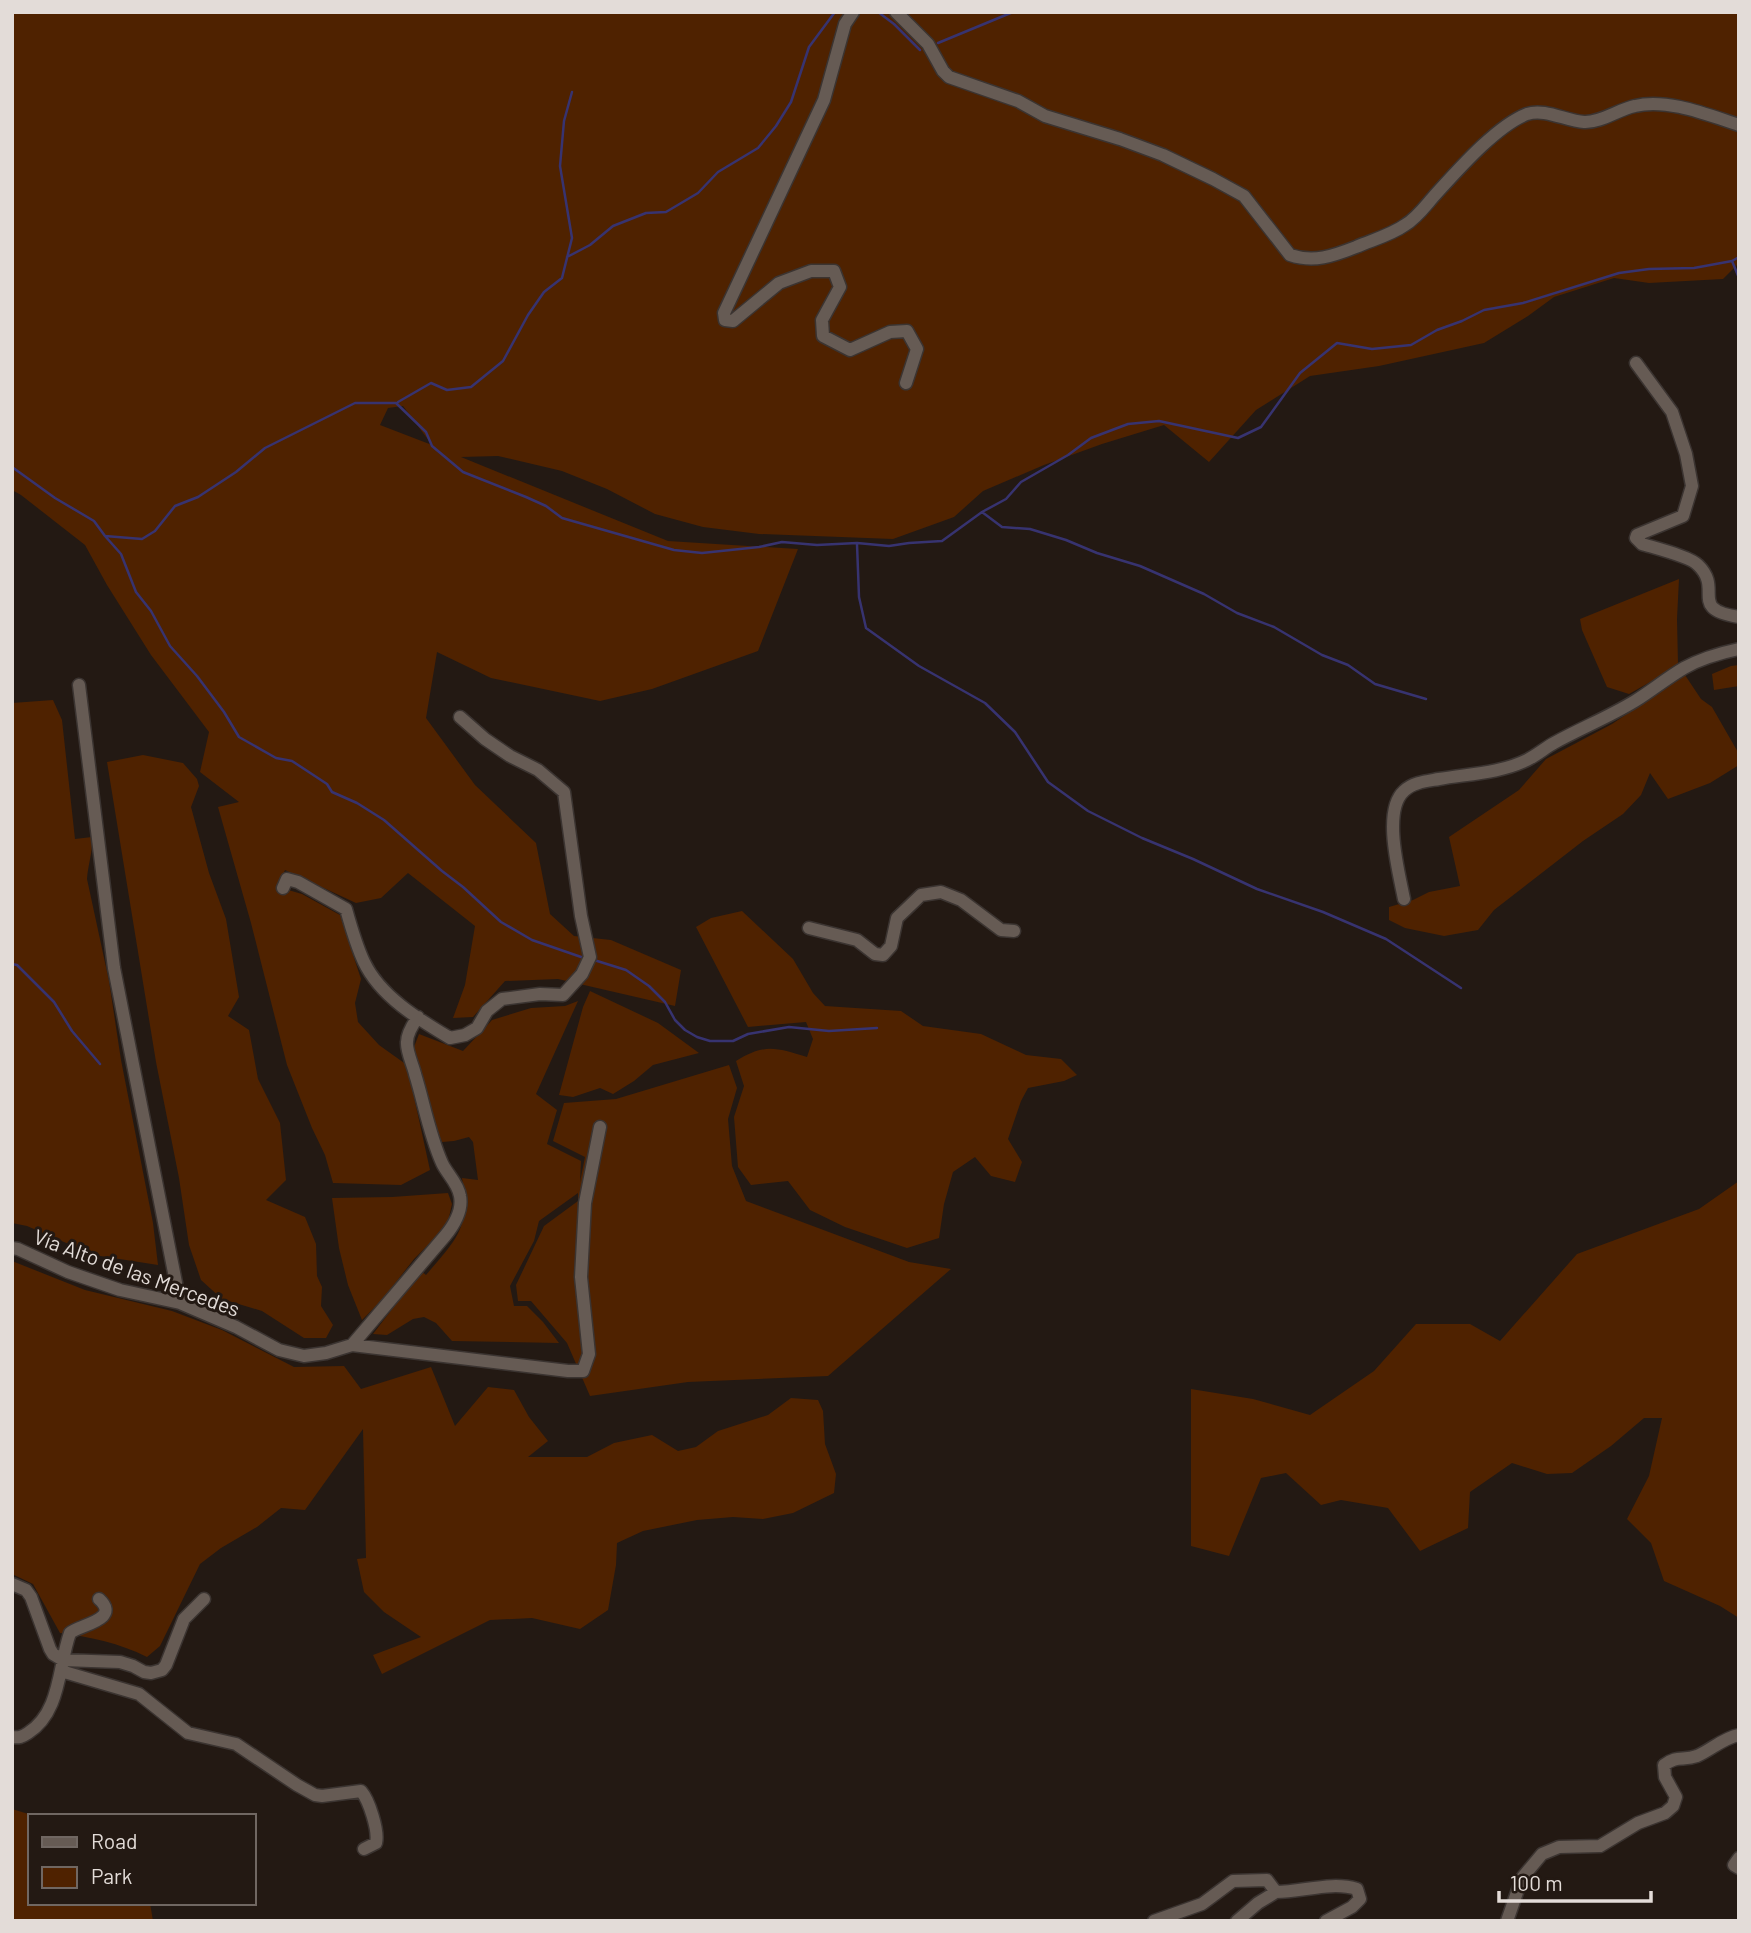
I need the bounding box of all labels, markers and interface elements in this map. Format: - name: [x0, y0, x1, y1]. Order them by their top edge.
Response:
- street label: Vía Alto de las Mercedes: [31, 1223, 243, 1321]
- legend: [28, 1814, 256, 1905]
- text: Road: [91, 1828, 137, 1853]
- scale bar: [1499, 1860, 1651, 1904]
- text: Park: [91, 1863, 132, 1888]
- text: 100 m: [1510, 1870, 1563, 1895]

